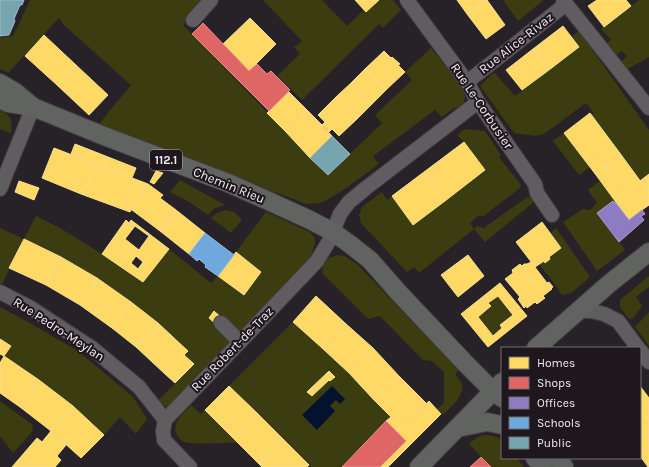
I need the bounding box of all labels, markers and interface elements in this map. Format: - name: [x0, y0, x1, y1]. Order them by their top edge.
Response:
- street label: Rue Alice-Rivaz: [476, 9, 556, 77]
- street label: Rue Le-Corbusier: [448, 60, 516, 152]
- road number: 112.1: [150, 150, 182, 170]
- street label: Chemin Rieu: [191, 164, 267, 206]
- street label: Rue Pedro-Meylan: [11, 294, 107, 364]
- street label: Rue Robert-de-Traz: [188, 304, 276, 394]
- legend: [501, 347, 641, 459]
- text: Homes: [537, 356, 575, 370]
- text: Shops: [537, 376, 571, 390]
- text: Offices: [537, 396, 575, 410]
- text: Schools: [537, 416, 580, 430]
- text: Public: [537, 436, 571, 450]

